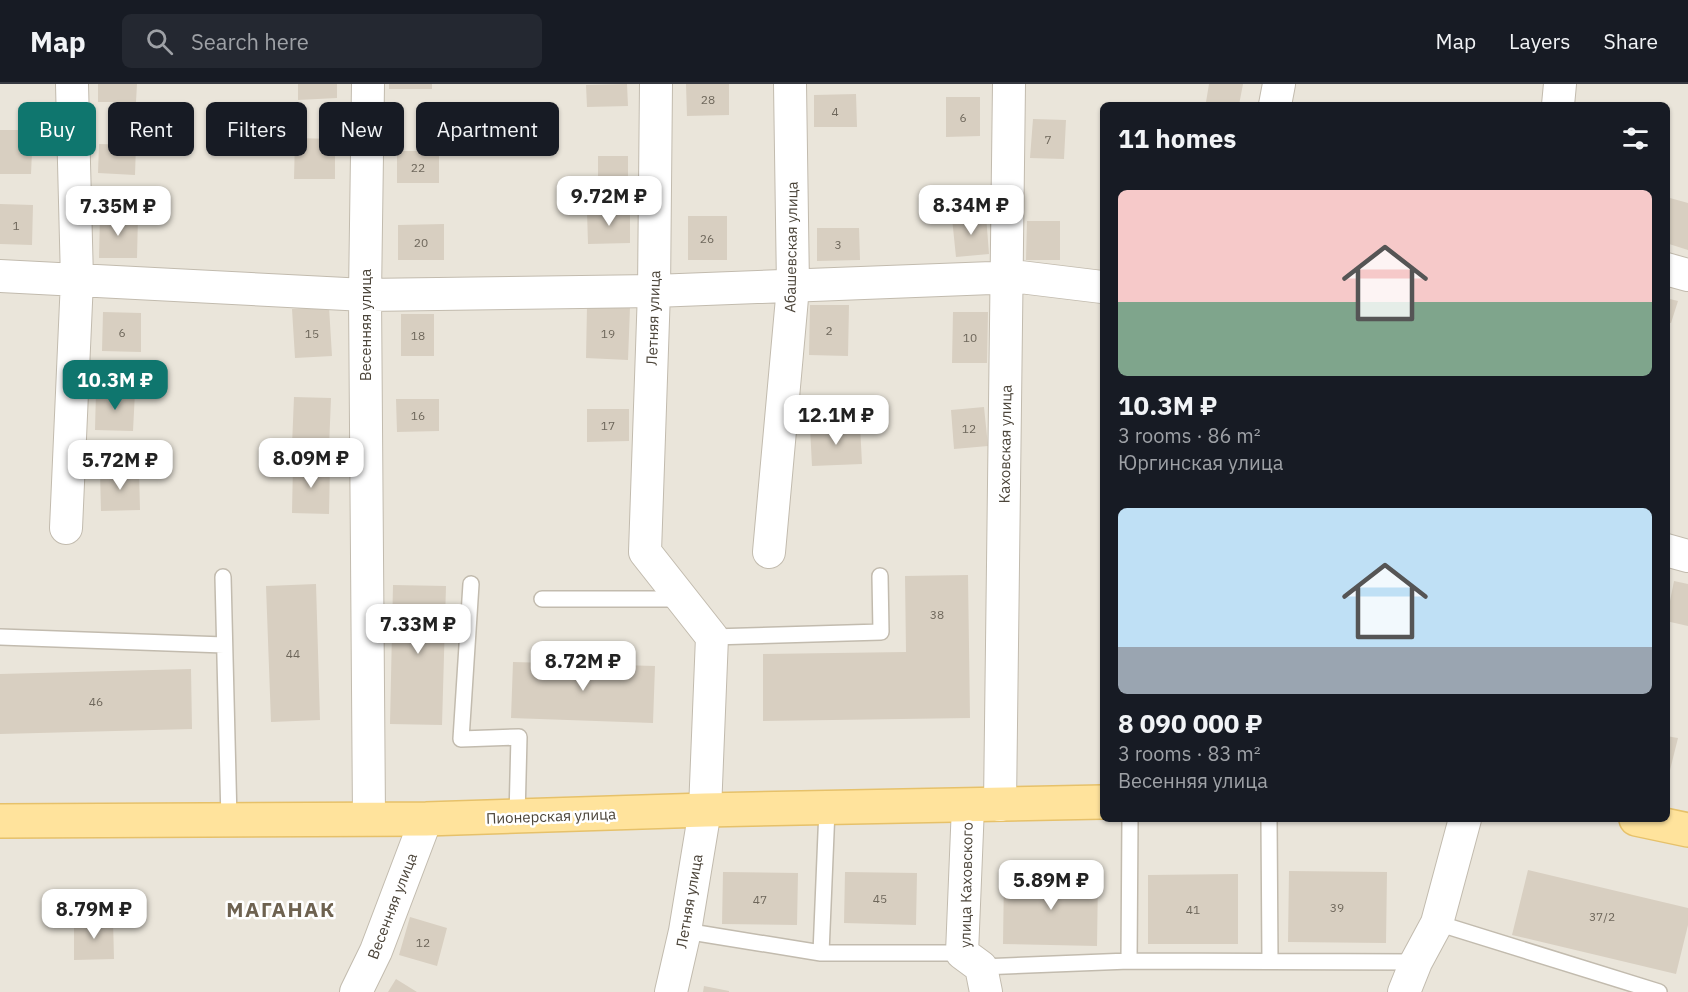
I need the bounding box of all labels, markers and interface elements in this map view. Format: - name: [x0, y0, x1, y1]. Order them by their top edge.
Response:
- search box: [122, 14, 542, 68]
- text: Map: [30, 23, 86, 60]
- icon: search: [143, 25, 176, 58]
- text: Search here: [191, 27, 309, 56]
- text: Map: [1436, 27, 1476, 55]
- text: Layers: [1509, 27, 1571, 55]
- text: Share: [1604, 27, 1658, 55]
- house number: 28: [701, 92, 715, 107]
- chip: Buy: [18, 102, 96, 156]
- chip: Rent: [108, 102, 194, 156]
- chip: Filters: [206, 102, 307, 156]
- chip: New: [319, 102, 404, 156]
- chip: Apartment: [416, 102, 559, 156]
- house number: 4: [831, 104, 839, 119]
- house number: 6: [959, 110, 967, 125]
- text: 11 homes: [1118, 121, 1236, 155]
- icon: filters: [1619, 122, 1652, 155]
- house number: 7: [1044, 132, 1052, 147]
- house number: 22: [411, 160, 425, 175]
- pin: 9.72M ₽: [554, 176, 664, 227]
- street label: Абашевская улица: [780, 181, 802, 313]
- text: 9.72M ₽: [571, 182, 647, 209]
- pin: 8.34M ₽: [916, 185, 1026, 236]
- pin: 7.35M ₽: [63, 186, 173, 237]
- text: 8.34M ₽: [933, 191, 1009, 218]
- text: 7.35M ₽: [80, 192, 156, 219]
- house number: 1: [12, 218, 20, 233]
- icon: home: [1331, 229, 1439, 337]
- house number: 26: [700, 231, 714, 246]
- house number: 20: [414, 235, 428, 250]
- house number: 3: [834, 237, 842, 252]
- street label: Весенняя улица: [356, 269, 375, 381]
- street label: Летняя улица: [642, 270, 664, 366]
- house number: 2: [825, 323, 833, 338]
- house number: 6: [118, 325, 126, 340]
- house number: 15: [305, 326, 319, 341]
- house number: 19: [601, 326, 615, 341]
- house number: 18: [411, 328, 425, 343]
- house number: 10: [963, 330, 977, 345]
- pin: 10.3M ₽: [60, 360, 170, 411]
- text: 10.3M ₽: [77, 366, 153, 393]
- street label: Каховская улица: [994, 384, 1016, 504]
- text: 10.3M ₽: [1118, 388, 1217, 422]
- pin: 12.1M ₽: [781, 395, 891, 446]
- text: 12.1M ₽: [798, 401, 874, 428]
- house number: 16: [411, 408, 425, 423]
- house number: 17: [601, 418, 615, 433]
- house number: 12: [962, 421, 976, 436]
- text: 3 rooms · 86 m²: [1118, 422, 1261, 449]
- pin: 8.09M ₽: [256, 438, 366, 489]
- pin: 5.72M ₽: [65, 440, 175, 491]
- text: 8.09M ₽: [273, 444, 349, 471]
- text: 5.72M ₽: [82, 446, 158, 473]
- text: Юргинская улица: [1118, 449, 1283, 476]
- icon: home: [1331, 547, 1439, 655]
- pin: 7.33M ₽: [363, 604, 473, 655]
- house number: 38: [930, 607, 944, 622]
- text: 7.33M ₽: [380, 610, 456, 637]
- pin: 8.72M ₽: [528, 641, 638, 692]
- house number: 44: [286, 646, 300, 661]
- text: 8.72M ₽: [545, 647, 621, 674]
- house number: 46: [89, 694, 103, 709]
- text: 8 090 000 ₽: [1118, 706, 1263, 740]
- text: 3 rooms · 83 m²: [1118, 740, 1261, 767]
- text: Весенняя улица: [1118, 767, 1268, 794]
- street label: Пионерская улица: [486, 804, 616, 828]
- street label: улица Каховского: [955, 822, 977, 948]
- street label: Весенняя улица: [363, 850, 421, 962]
- street label: Летняя улица: [671, 852, 707, 950]
- pin: 5.89M ₽: [996, 860, 1106, 911]
- text: 5.89M ₽: [1013, 866, 1089, 893]
- pin: 8.79M ₽: [39, 889, 149, 940]
- house number: 45: [873, 891, 887, 906]
- house number: 47: [753, 892, 767, 907]
- text: 8.79M ₽: [56, 895, 132, 922]
- district label: МАГАНАК: [226, 895, 336, 923]
- house number: 39: [1330, 900, 1344, 915]
- house number: 41: [1186, 902, 1200, 917]
- house number: 37/2: [1589, 909, 1615, 924]
- house number: 12: [416, 935, 430, 950]

